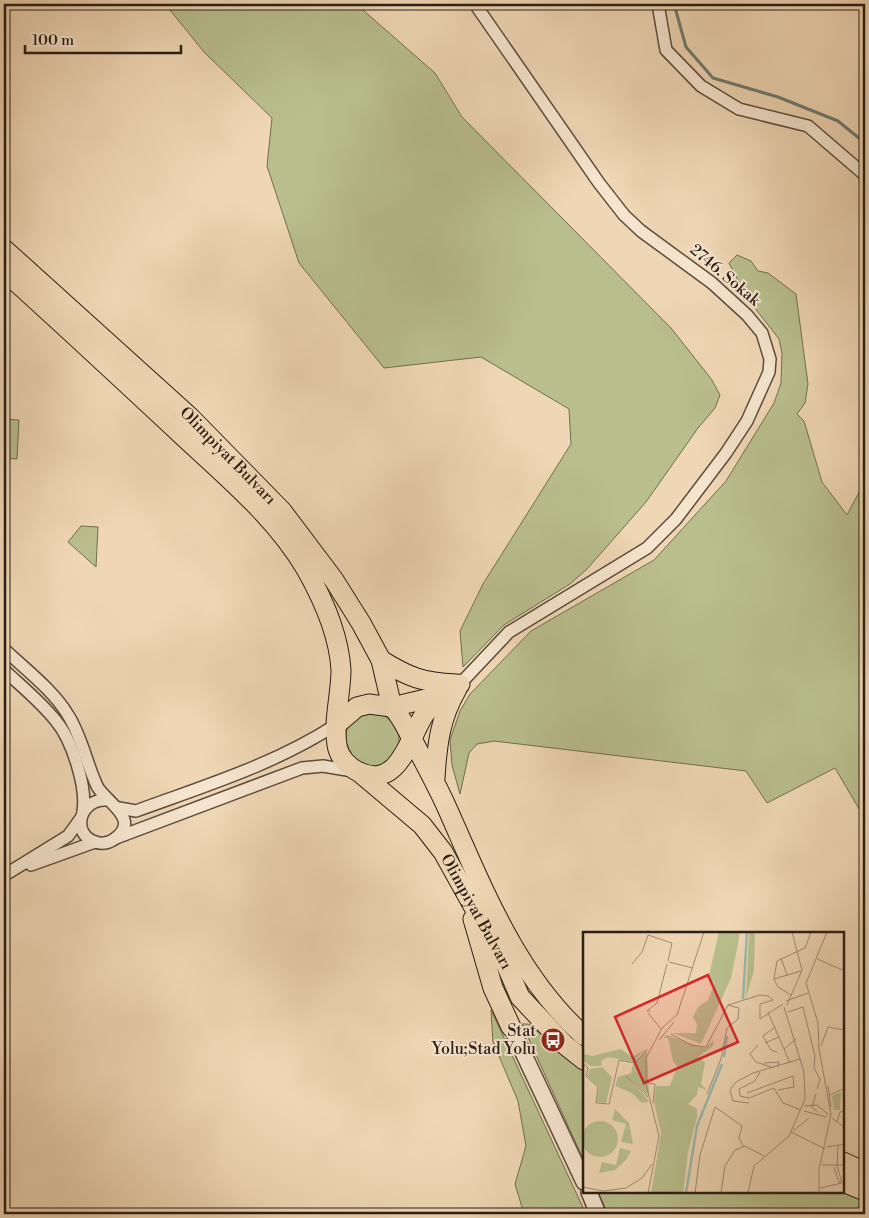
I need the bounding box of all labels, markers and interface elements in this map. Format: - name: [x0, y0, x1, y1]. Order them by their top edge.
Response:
- scale bar: [25, 22, 181, 54]
- text: 100 m: [32, 31, 74, 50]
- street label: 2746. Sokak: [686, 240, 766, 311]
- street label: Olimpiyat Bulvarı: [176, 403, 280, 509]
- street label: Olimpiyat Bulvarı: [436, 850, 516, 973]
- inset map: [583, 932, 844, 1193]
- place label: Stat Yolu;Stad Yolu: [431, 1021, 536, 1059]
- bus stop icon: Stat Yolu;Stad Yolu: [540, 1027, 566, 1053]

